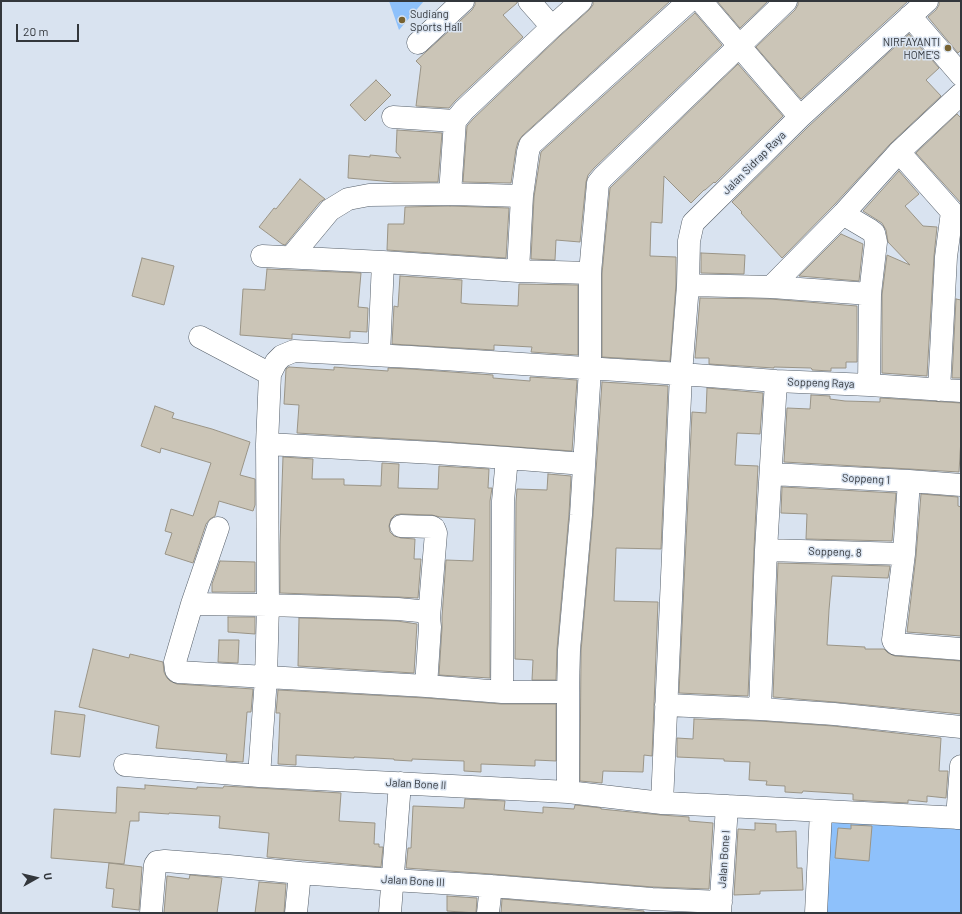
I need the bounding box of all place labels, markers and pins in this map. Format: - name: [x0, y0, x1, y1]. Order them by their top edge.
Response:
- place label: Sudiang Sports Hall: [410, 7, 462, 33]
- marker: Sudiang Sports Hall: [397, 15, 407, 25]
- place label: NIRFAYANTI HOME'S: [883, 35, 940, 61]
- marker: NIRFAYANTI HOME'S: [943, 43, 953, 53]

